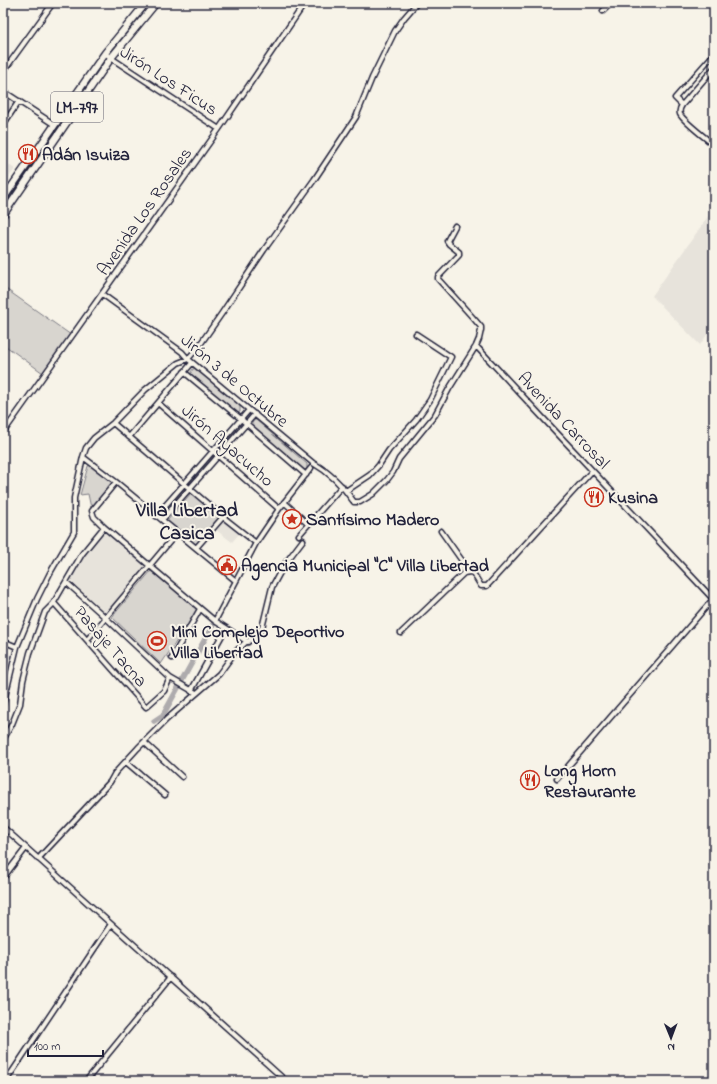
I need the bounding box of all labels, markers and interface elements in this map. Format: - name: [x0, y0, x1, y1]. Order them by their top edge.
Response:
- street label: Jirón Los Ficus: [114, 40, 222, 123]
- road number: LM-797: [51, 92, 103, 122]
- restaurant icon: Adán Isuiza: [17, 143, 39, 165]
- place label: Adán Isuiza: [42, 143, 130, 169]
- street label: Avenida Los Rosales: [92, 143, 200, 282]
- street label: Jirón 3 de Octubre: [174, 328, 294, 435]
- street label: Avenida Carrosal: [510, 367, 615, 476]
- street label: Jirón Ayacucho: [175, 399, 279, 494]
- restaurant icon: Kusina: [583, 486, 605, 508]
- place label: Kusina: [608, 486, 658, 512]
- district label: Villa Libertad Casica: [135, 497, 239, 549]
- place icon: Santísimo Madero: [281, 508, 303, 530]
- place label: Santísimo Madero: [306, 508, 439, 534]
- public building icon: Agencia Municipal "C" Villa Libertad: [216, 554, 238, 576]
- place label: Agencia Municipal "C" Villa Libertad: [241, 554, 490, 581]
- street label: Pasaje Tacna: [67, 601, 152, 694]
- place label: Mini Complejo Deportivo Villa Libertad: [170, 620, 344, 667]
- sports icon: Mini Complejo Deportivo Villa Libertad: [146, 630, 168, 652]
- place label: Long Horn Restaurante: [544, 759, 636, 806]
- restaurant icon: Long Horn Restaurante: [519, 769, 541, 791]
- north arrow: [651, 1018, 691, 1058]
- scale bar: [28, 1032, 103, 1058]
- text: 100 m: [34, 1038, 61, 1056]
- text: N: [667, 1039, 675, 1055]

